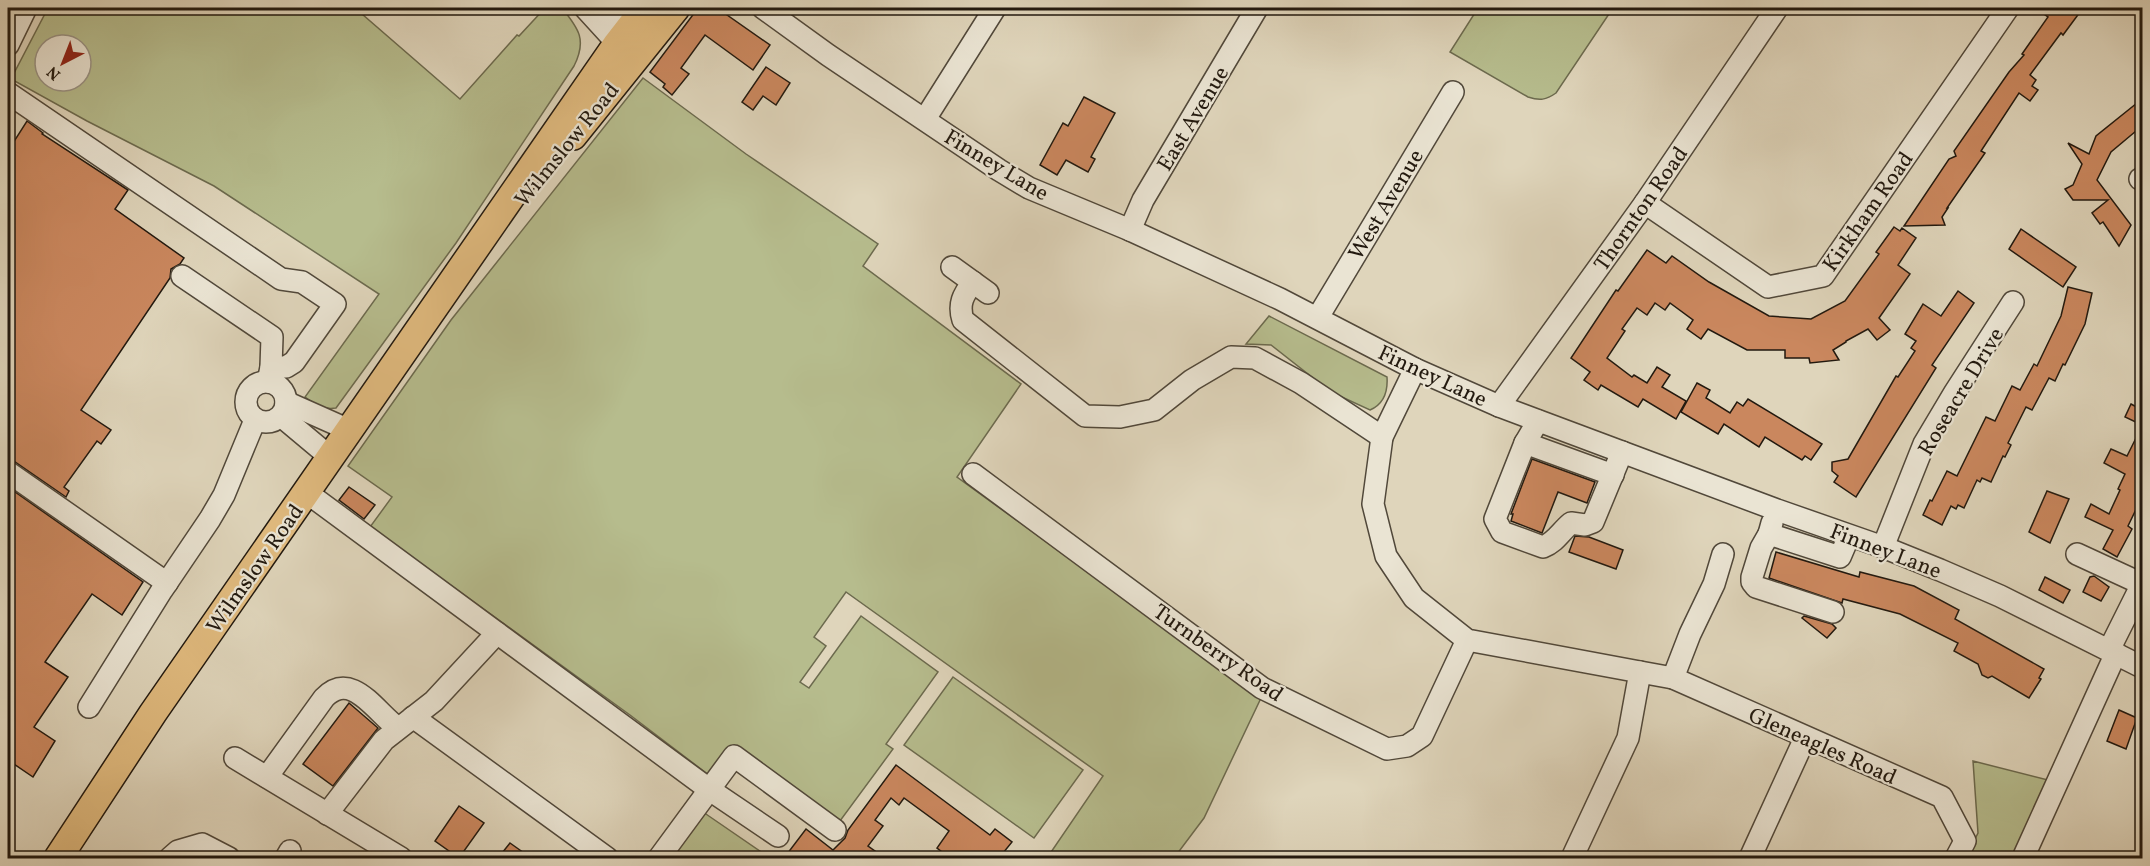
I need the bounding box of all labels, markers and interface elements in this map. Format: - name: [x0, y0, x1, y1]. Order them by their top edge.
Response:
- north arrow: [33, 33, 93, 93]
- text: N: [42, 60, 66, 85]
- street label: East Avenue: [1151, 61, 1238, 178]
- street label: Wilmslow Road: [508, 77, 628, 214]
- street label: Finney Lane: [937, 123, 1054, 210]
- street label: Thornton Road: [1587, 141, 1697, 278]
- street label: West Avenue: [1342, 144, 1432, 267]
- street label: Kirkham Road: [1816, 146, 1922, 279]
- street label: Roseacre Drive: [1912, 322, 2013, 462]
- street label: Finney Lane: [1372, 338, 1492, 416]
- street label: Wilmslow Road: [200, 498, 312, 641]
- street label: Finney Lane: [1825, 517, 1945, 588]
- street label: Turnberry Road: [1146, 598, 1289, 711]
- street label: Gleneagles Road: [1743, 701, 1901, 794]

